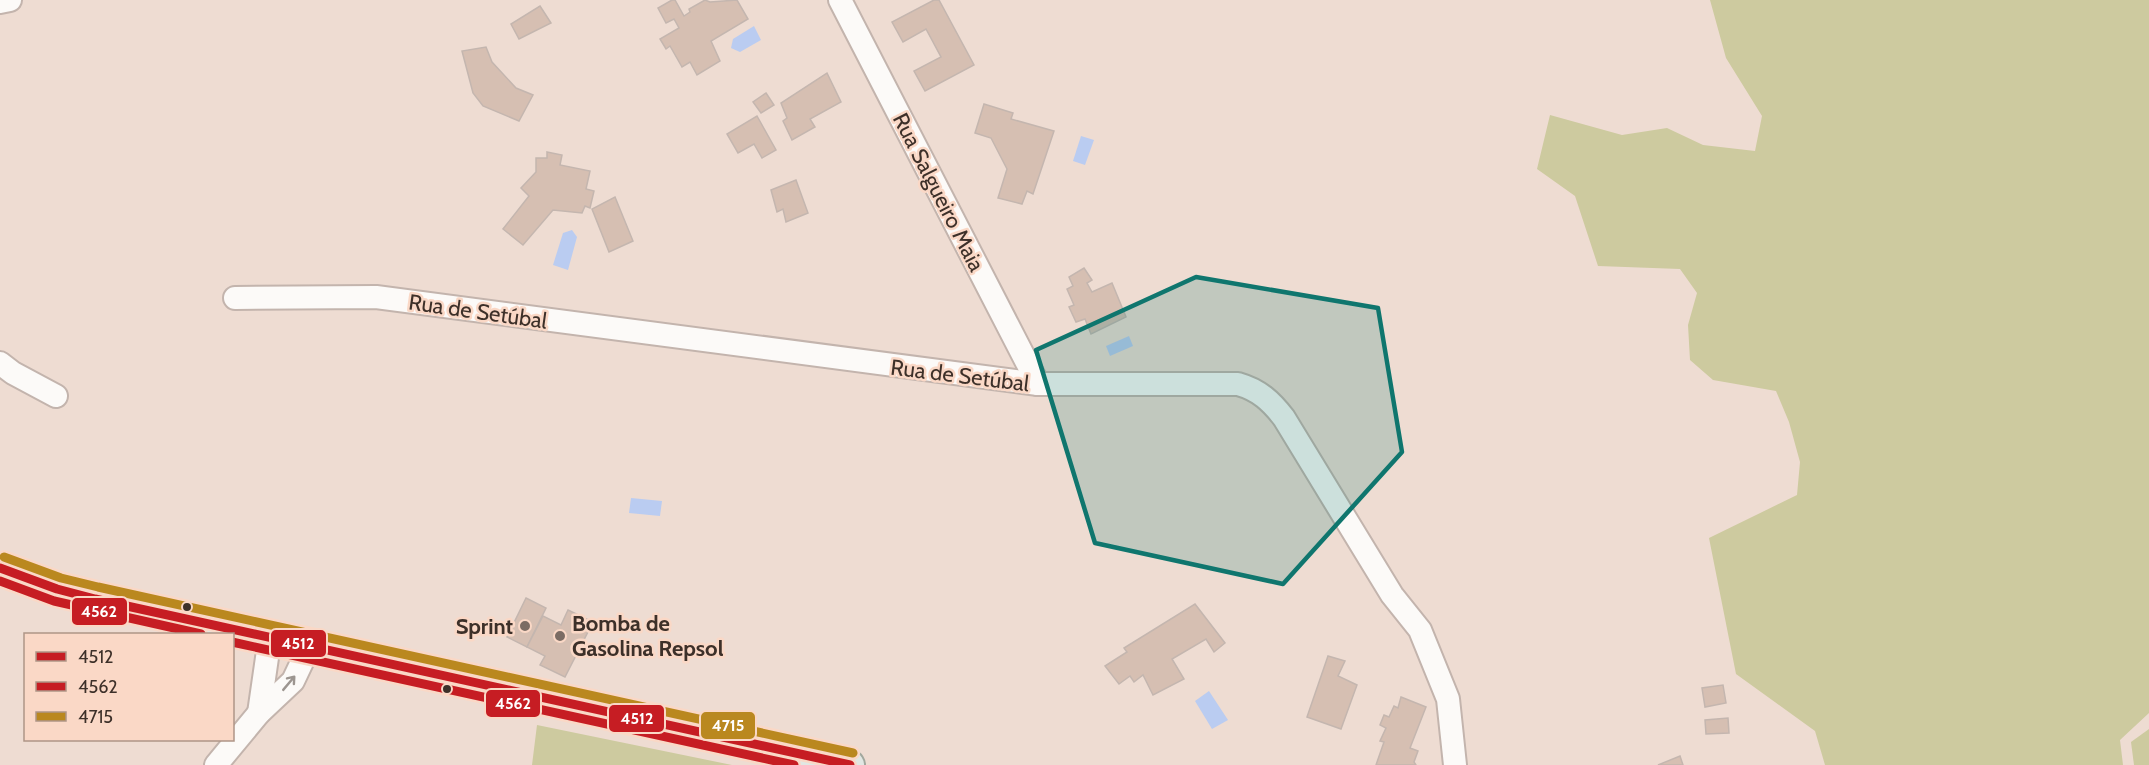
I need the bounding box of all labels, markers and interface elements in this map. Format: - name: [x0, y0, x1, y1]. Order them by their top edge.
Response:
- street label: Rua Salgueiro Maia: [887, 108, 990, 276]
- street label: Rua de Setúbal: [407, 288, 550, 335]
- street label: Rua de Setúbal: [889, 354, 1032, 397]
- line badge: 4562: [71, 597, 128, 626]
- unlabelled marker: [181, 601, 193, 613]
- text: 4562: [81, 602, 117, 621]
- place label: Bomba de Gasolina Repsol: [572, 610, 724, 662]
- place label: Sprint: [456, 613, 513, 640]
- marker: Sprint: [518, 619, 532, 633]
- line badge: 4512: [270, 629, 327, 658]
- marker: Bomba de Gasolina Repsol: [553, 629, 567, 643]
- legend: [24, 633, 234, 741]
- text: 4512: [282, 634, 314, 653]
- text: 4512: [78, 646, 113, 668]
- text: 4562: [78, 676, 118, 698]
- one-way arrow: [282, 676, 296, 691]
- unlabelled marker: [441, 683, 453, 695]
- line badge: 4562: [485, 689, 541, 718]
- text: 4562: [495, 694, 531, 713]
- line badge: 4512: [608, 704, 665, 733]
- text: 4715: [78, 706, 113, 728]
- text: 4512: [621, 709, 653, 728]
- line badge: 4715: [700, 711, 756, 740]
- text: 4715: [712, 716, 744, 735]

